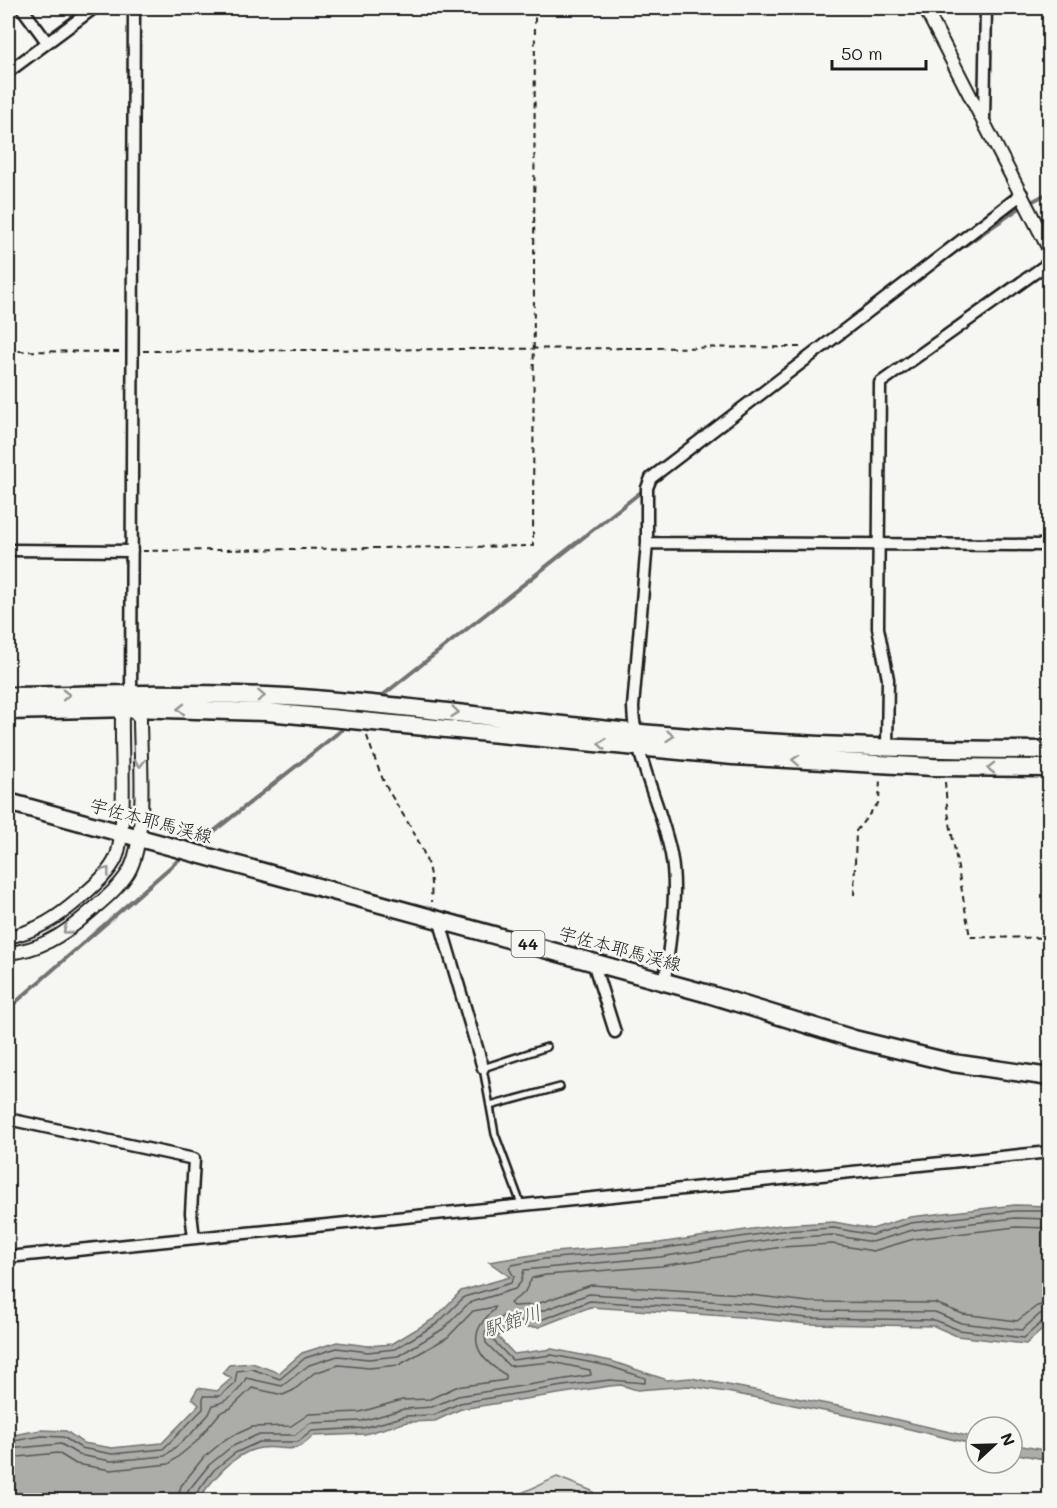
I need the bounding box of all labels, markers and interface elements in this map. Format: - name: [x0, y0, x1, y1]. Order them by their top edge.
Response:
- scale bar: [832, 33, 926, 71]
- text: 50 m: [841, 41, 883, 65]
- one-way arrow: [61, 689, 70, 701]
- one-way arrow: [256, 690, 265, 703]
- one-way arrow: [177, 703, 186, 716]
- one-way arrow: [451, 706, 460, 718]
- one-way arrow: [665, 729, 675, 742]
- one-way arrow: [597, 738, 606, 751]
- one-way arrow: [792, 753, 801, 766]
- one-way arrow: [134, 759, 146, 768]
- one-way arrow: [987, 762, 996, 774]
- street label: 宇佐本耶馬渓線: [87, 792, 215, 848]
- one-way arrow: [99, 867, 110, 878]
- street label: 宇佐本耶馬渓線: [556, 920, 684, 976]
- one-way arrow: [63, 923, 74, 934]
- road number: 44: [512, 931, 544, 957]
- water label: 駅館川: [479, 1298, 544, 1342]
- north arrow: [964, 1415, 1024, 1475]
- text: N: [996, 1430, 1020, 1449]

